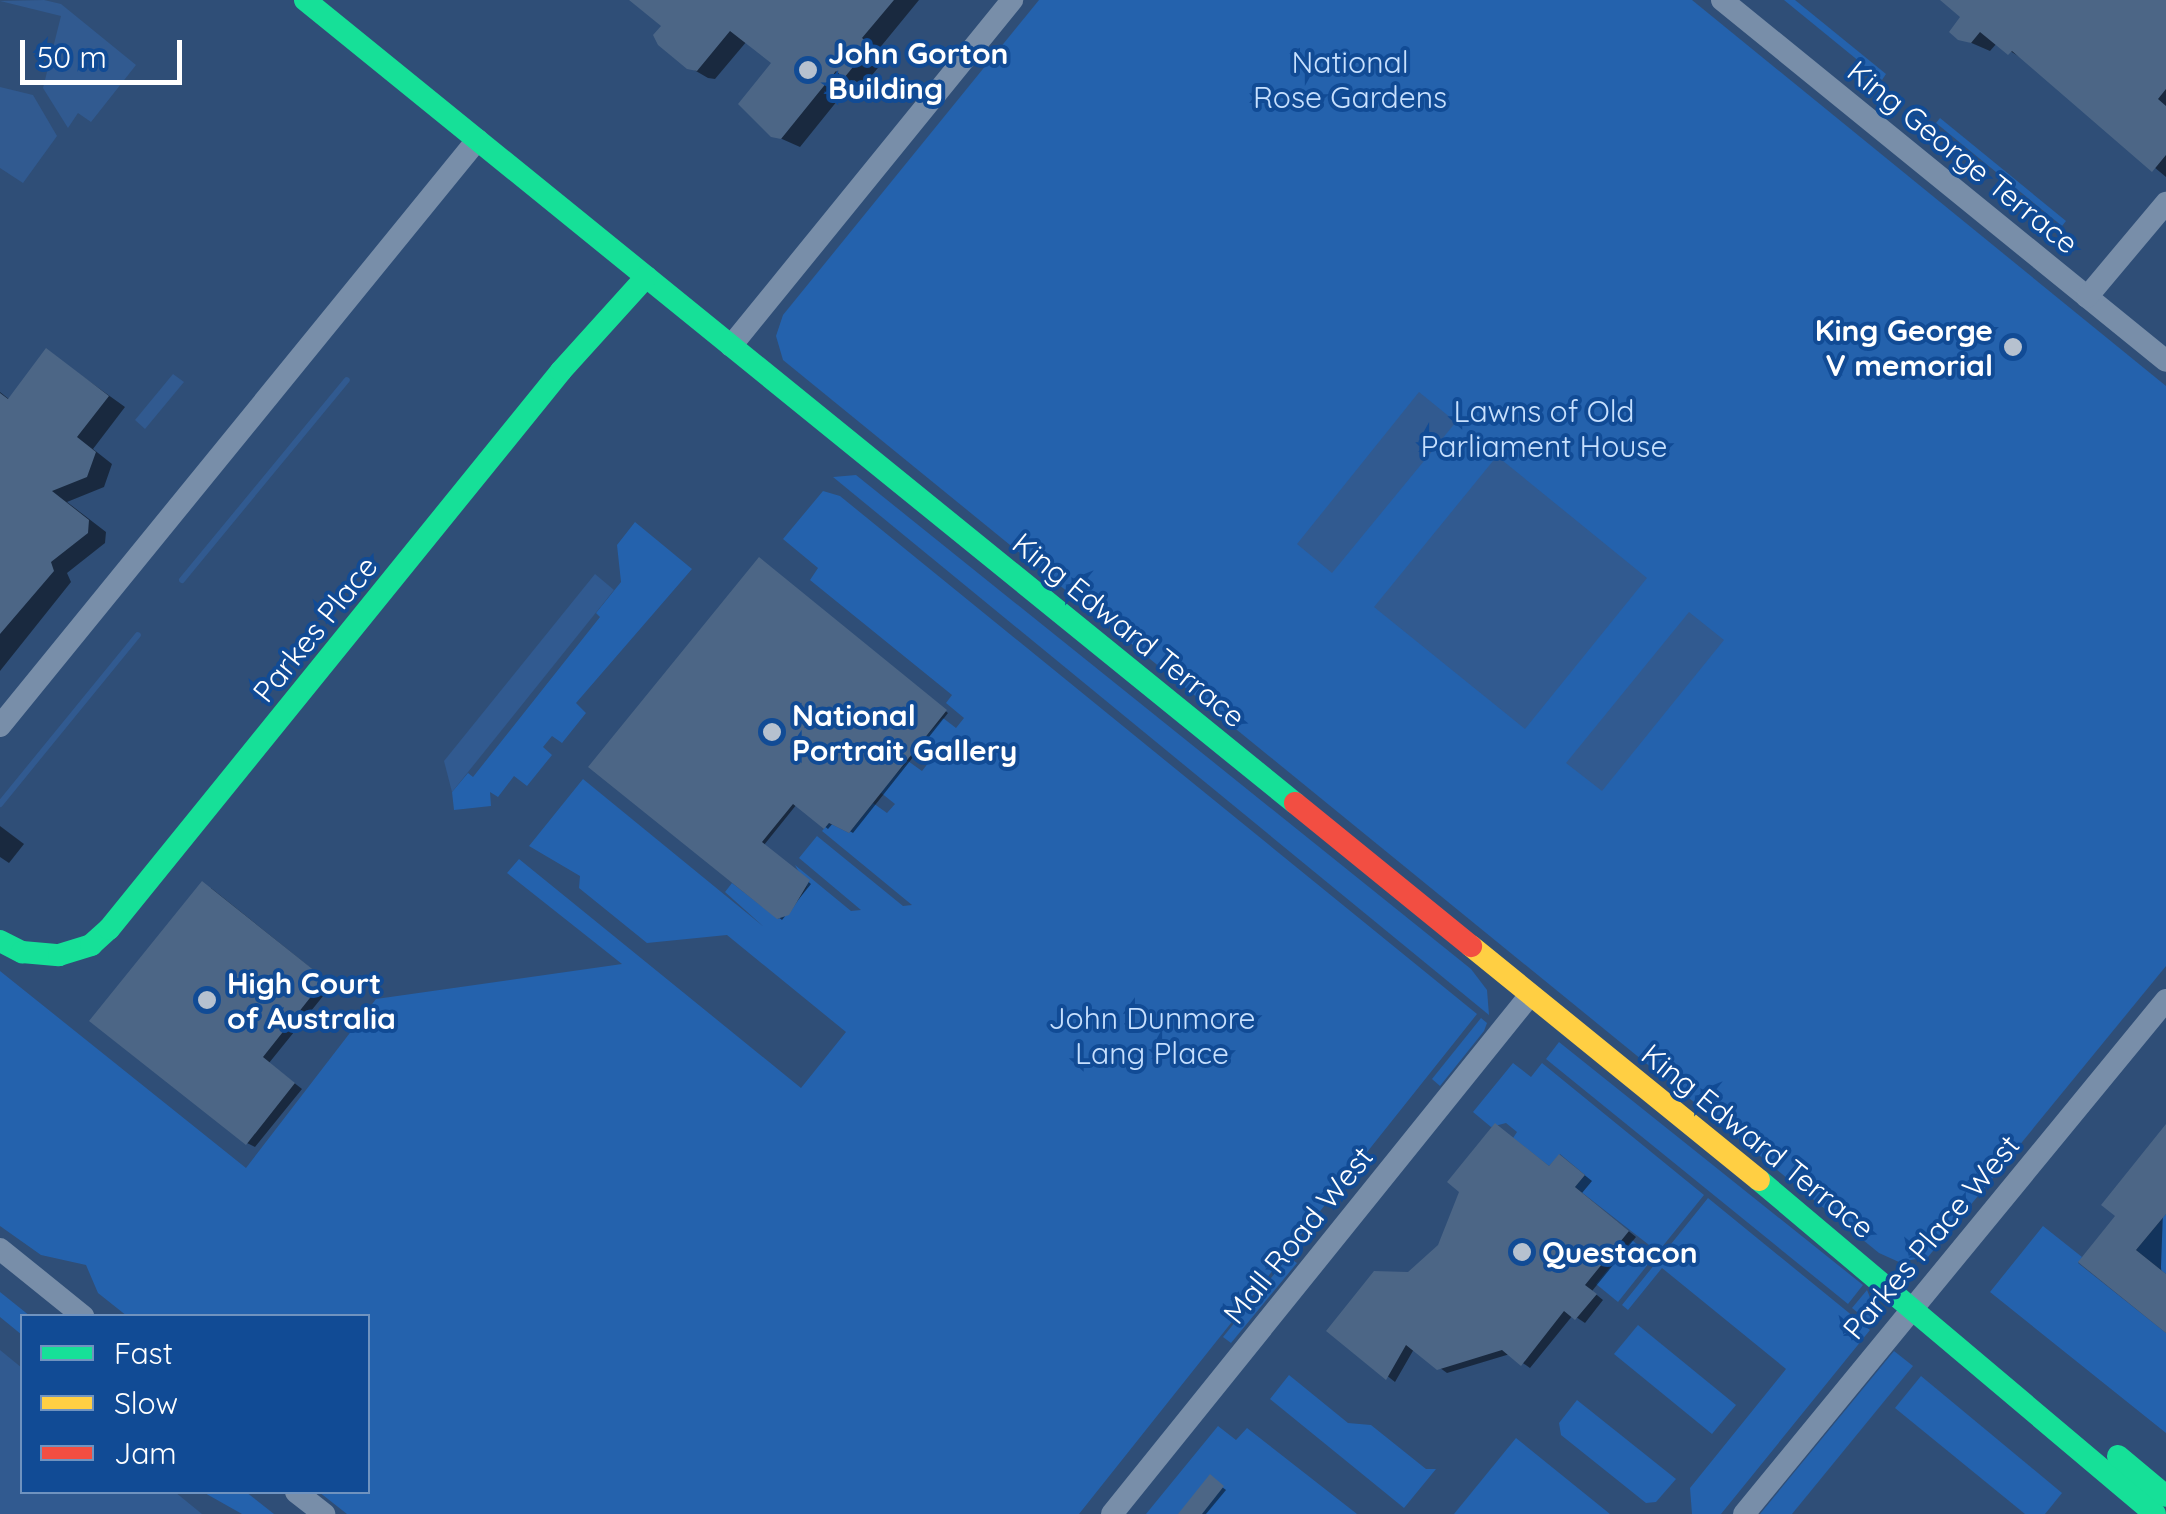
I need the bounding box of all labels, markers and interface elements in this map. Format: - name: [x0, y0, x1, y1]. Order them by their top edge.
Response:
- scale bar: [25, 20, 188, 82]
- place label: John Gorton Building: [828, 35, 1008, 106]
- text: 50 m: [37, 38, 107, 76]
- park label: National Rose Gardens: [1253, 44, 1447, 114]
- street label: King George Terrace: [1841, 53, 2085, 261]
- marker: John Gorton Building: [797, 59, 819, 81]
- place label: King George V memorial: [1815, 312, 1993, 382]
- marker: King George V memorial: [2002, 336, 2024, 358]
- park label: Lawns of Old Parliament House: [1421, 393, 1667, 464]
- street label: King Edward Terrace: [1005, 525, 1253, 735]
- street label: Parkes Place: [245, 549, 385, 709]
- place label: National Portrait Gallery: [792, 697, 1017, 768]
- marker: National Portrait Gallery: [761, 721, 783, 743]
- place label: High Court of Australia: [227, 965, 396, 1036]
- marker: High Court of Australia: [196, 989, 218, 1011]
- park label: John Dunmore Lang Place: [1048, 1000, 1256, 1070]
- street label: King Edward Terrace: [1634, 1036, 1882, 1246]
- street label: Parkes Place West: [1835, 1128, 2027, 1346]
- street label: Mall Road West: [1216, 1139, 1380, 1331]
- place label: Questacon: [1542, 1234, 1698, 1270]
- marker: Questacon: [1511, 1241, 1533, 1263]
- legend: [20, 1314, 370, 1494]
- text: Fast: [114, 1334, 173, 1372]
- text: Slow: [114, 1384, 178, 1422]
- text: Jam: [114, 1434, 177, 1472]

